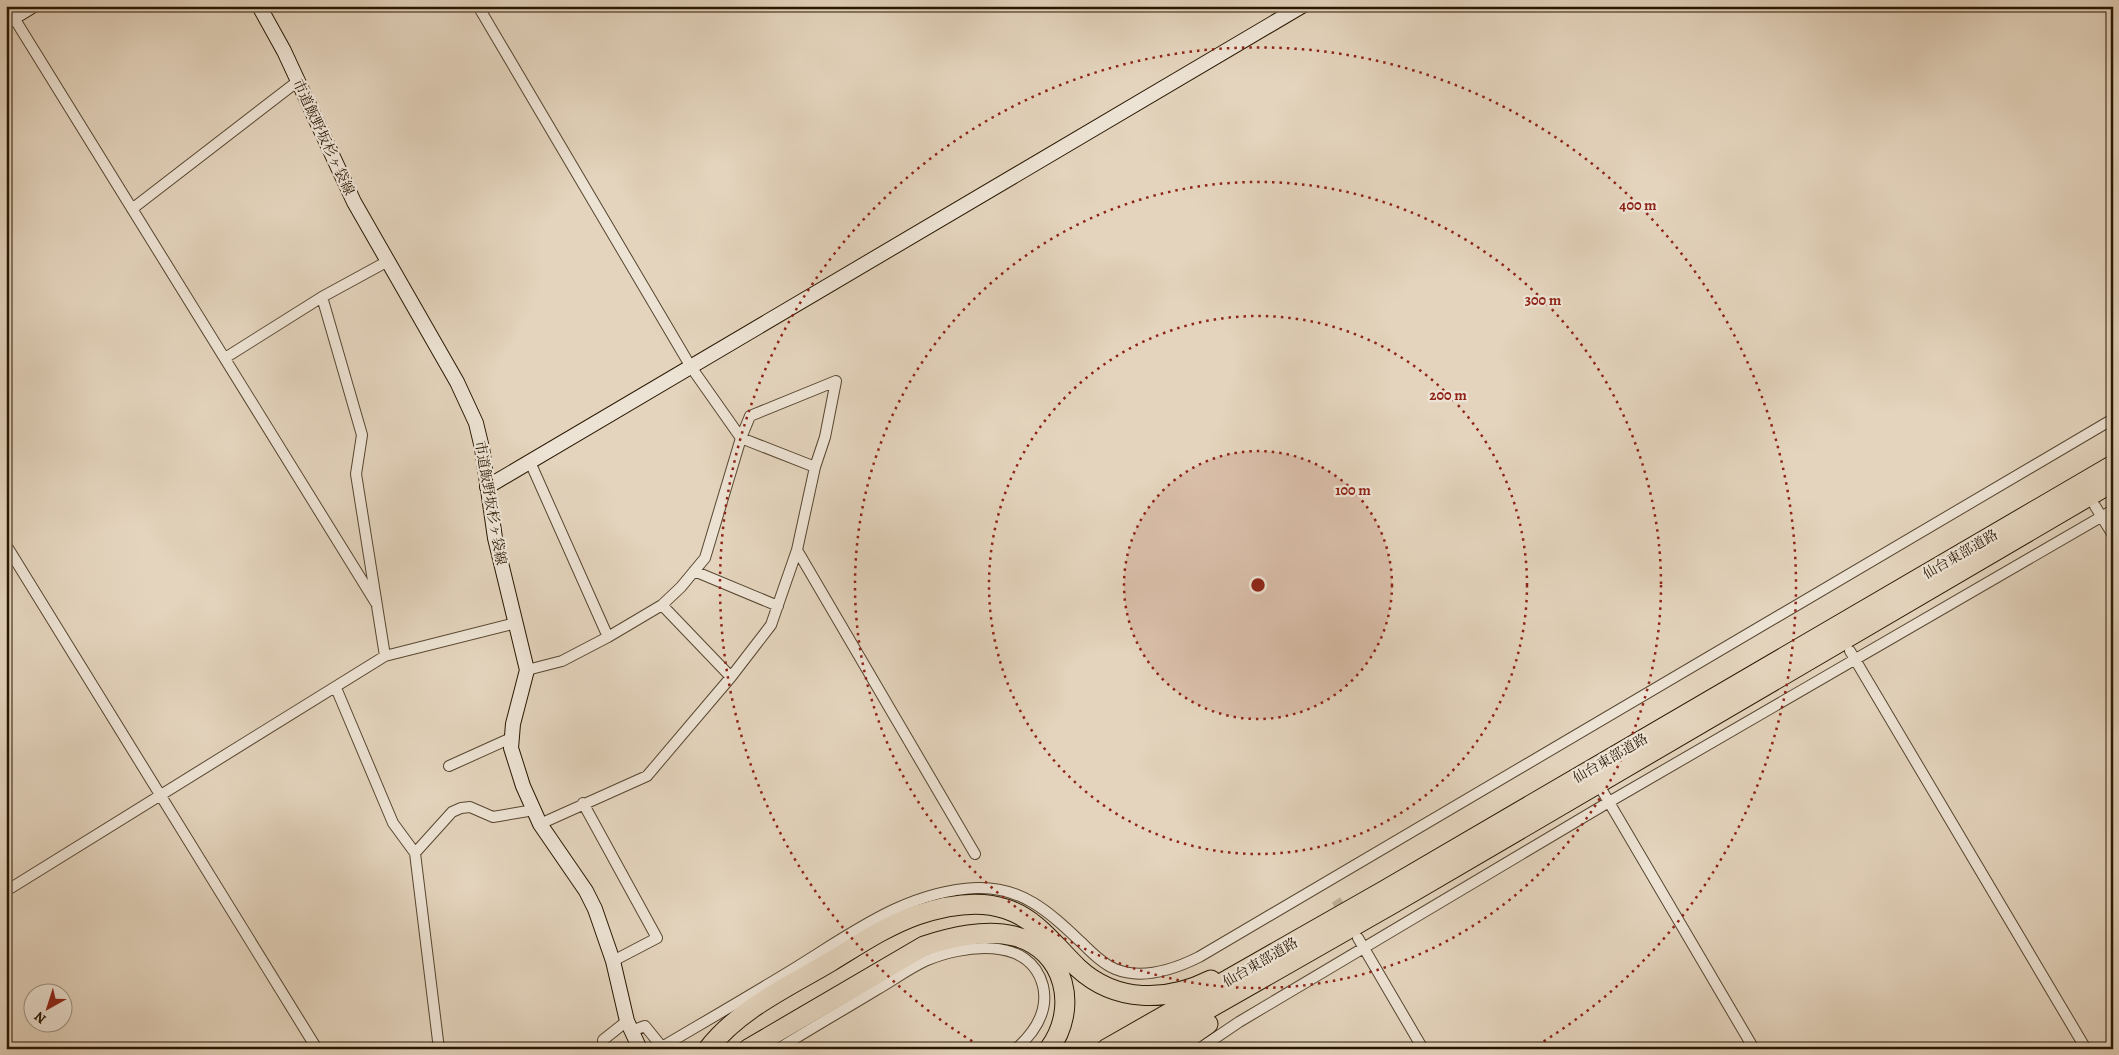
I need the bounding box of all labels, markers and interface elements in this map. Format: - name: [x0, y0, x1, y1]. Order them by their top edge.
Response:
- street label: 市道飯野坂杉ヶ袋線: [288, 76, 359, 198]
- text: 400 m: [1619, 195, 1657, 215]
- text: 300 m: [1525, 290, 1562, 310]
- text: 200 m: [1429, 385, 1467, 405]
- street label: 市道飯野坂杉ヶ袋線: [470, 439, 511, 567]
- text: 100 m: [1335, 480, 1371, 500]
- street label: 仙台東部道路: [1919, 525, 2001, 584]
- centre of rings: [1249, 576, 1267, 594]
- street label: 仙台東部道路: [1569, 729, 1651, 788]
- street label: 仙台東部道路: [1219, 933, 1301, 992]
- north arrow: [22, 982, 72, 1032]
- text: N: [30, 1007, 50, 1028]

